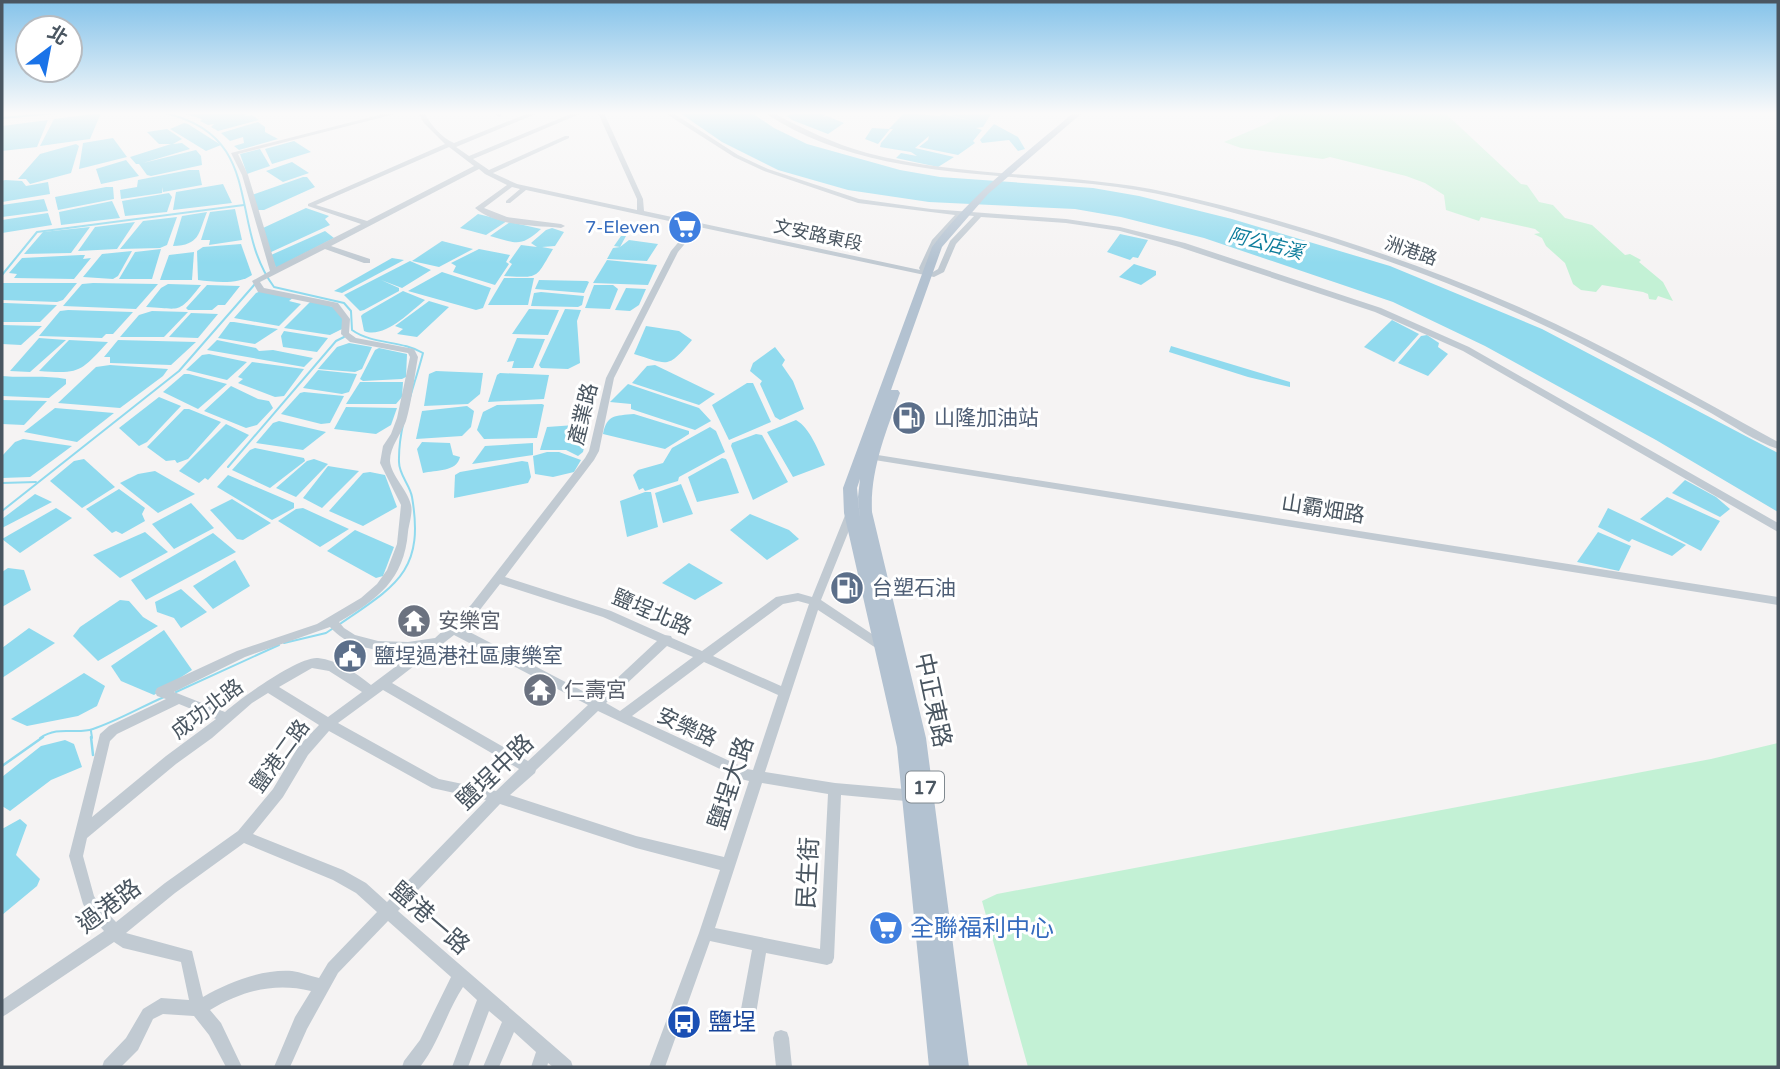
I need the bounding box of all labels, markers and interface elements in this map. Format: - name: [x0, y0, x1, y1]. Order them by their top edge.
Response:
- north arrow: [14, 14, 84, 84]
- text: 北: [44, 21, 71, 50]
- supermarket icon: 7-Eleven: [666, 208, 704, 246]
- street label: 文安路東段: [772, 215, 864, 255]
- place label: 7-Eleven: [585, 216, 660, 238]
- water label: 阿公店溪: [1226, 224, 1308, 265]
- street label: 洲港路: [1382, 232, 1440, 270]
- street label: 產業路: [564, 381, 603, 448]
- fuel station icon: 山隆加油站: [890, 399, 928, 437]
- place label: 山隆加油站: [934, 406, 1039, 431]
- street label: 山霸畑路: [1279, 491, 1366, 528]
- fuel station icon: 台塑石油: [828, 569, 866, 607]
- place label: 台塑石油: [872, 576, 956, 601]
- street label: 鹽埕北路: [608, 585, 695, 640]
- temple icon: 安樂宮: [395, 602, 433, 640]
- place label: 安樂宮: [438, 609, 501, 634]
- public building icon: 鹽埕過港社區康樂室: [331, 637, 369, 675]
- place label: 鹽埕過港社區康樂室: [374, 644, 563, 669]
- street label: 中正東路: [908, 650, 957, 750]
- temple icon: 仁壽宮: [521, 671, 559, 709]
- street label: 成功北路: [166, 674, 248, 745]
- place label: 仁壽宮: [564, 678, 627, 703]
- street label: 安樂路: [653, 703, 721, 752]
- street label: 鹽港二路: [246, 715, 315, 798]
- street label: 鹽埕中路: [451, 729, 540, 816]
- street label: 鹽埕大路: [703, 733, 760, 833]
- road number: 17: [906, 772, 944, 802]
- street label: 民生街: [792, 836, 825, 910]
- street label: 過港路: [72, 873, 147, 940]
- street label: 鹽港一路: [384, 876, 475, 961]
- supermarket icon: 全聯福利中心: [867, 909, 905, 947]
- place label: 全聯福利中心: [910, 914, 1054, 943]
- bus stop icon: 鹽埕: [665, 1003, 703, 1041]
- place label: 鹽埕: [708, 1008, 756, 1037]

